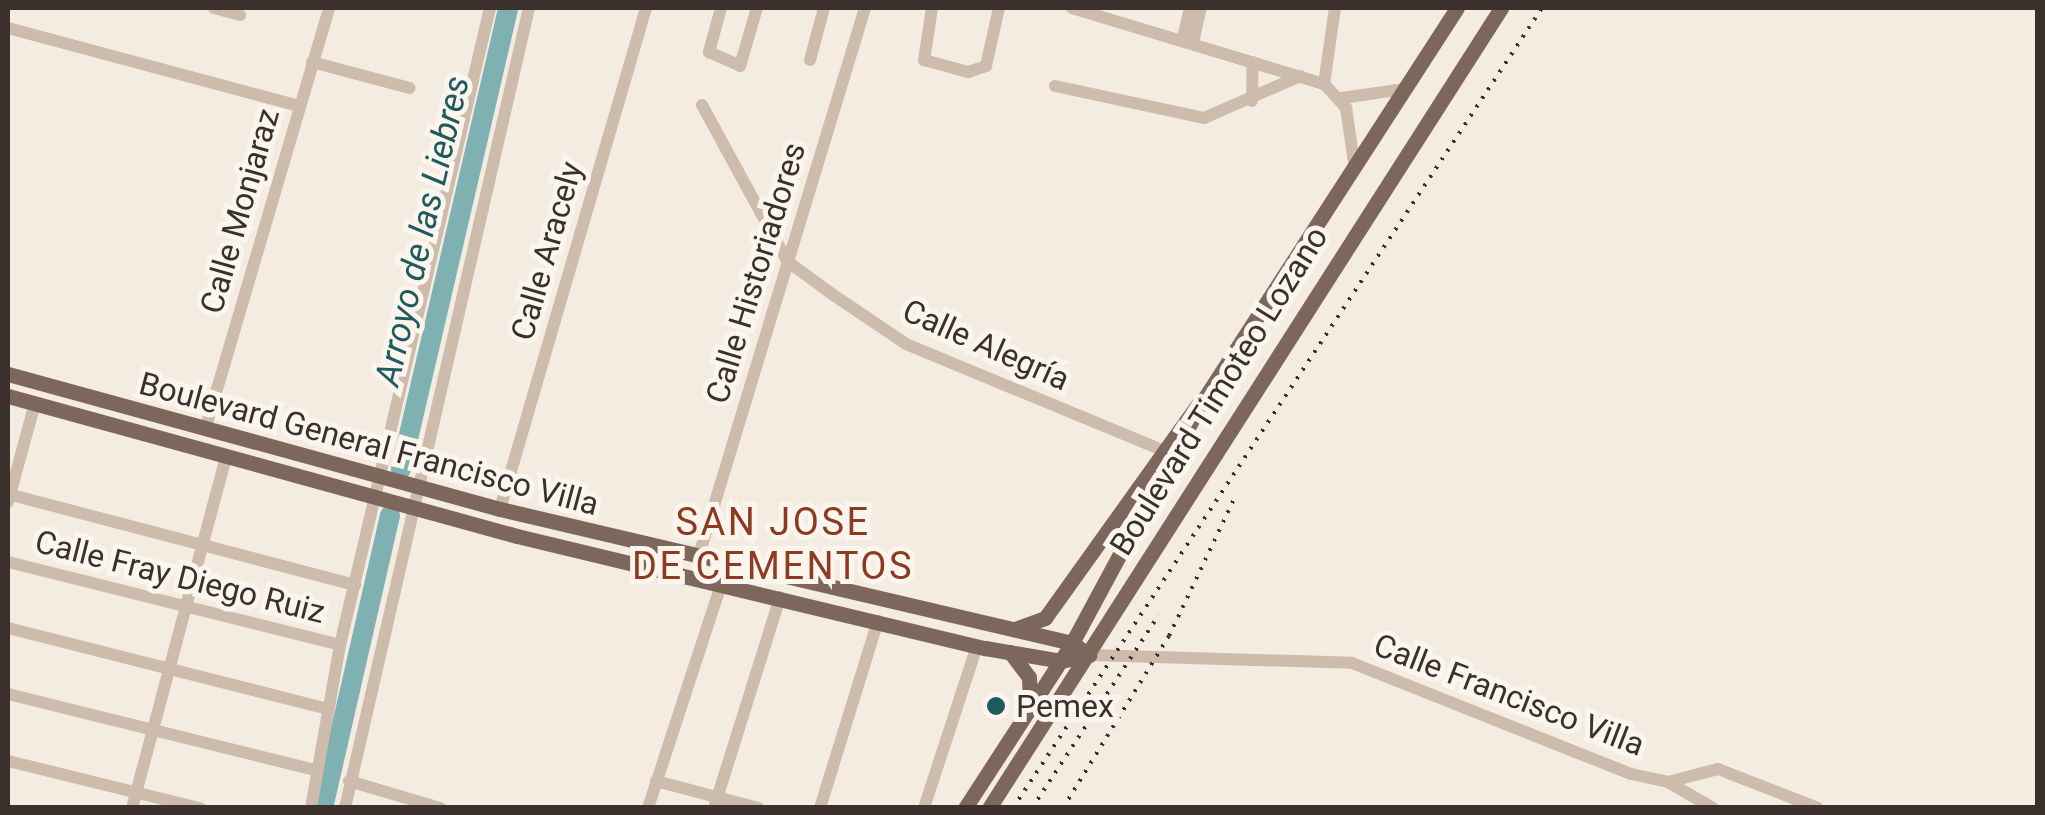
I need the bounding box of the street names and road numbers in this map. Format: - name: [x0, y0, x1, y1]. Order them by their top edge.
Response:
- street label: Calle Monjaraz: [192, 104, 288, 318]
- street label: Calle Historiadores: [698, 138, 814, 408]
- street label: Calle Aracely: [503, 157, 591, 345]
- street label: Boulevard Timoteo Lozano: [1102, 219, 1336, 563]
- street label: Calle Alegría: [897, 291, 1075, 399]
- street label: Boulevard General Francisco Villa: [135, 364, 603, 524]
- street label: Calle Fray Diego Ruiz: [31, 522, 329, 632]
- street label: Calle Francisco Villa: [1368, 626, 1650, 764]

